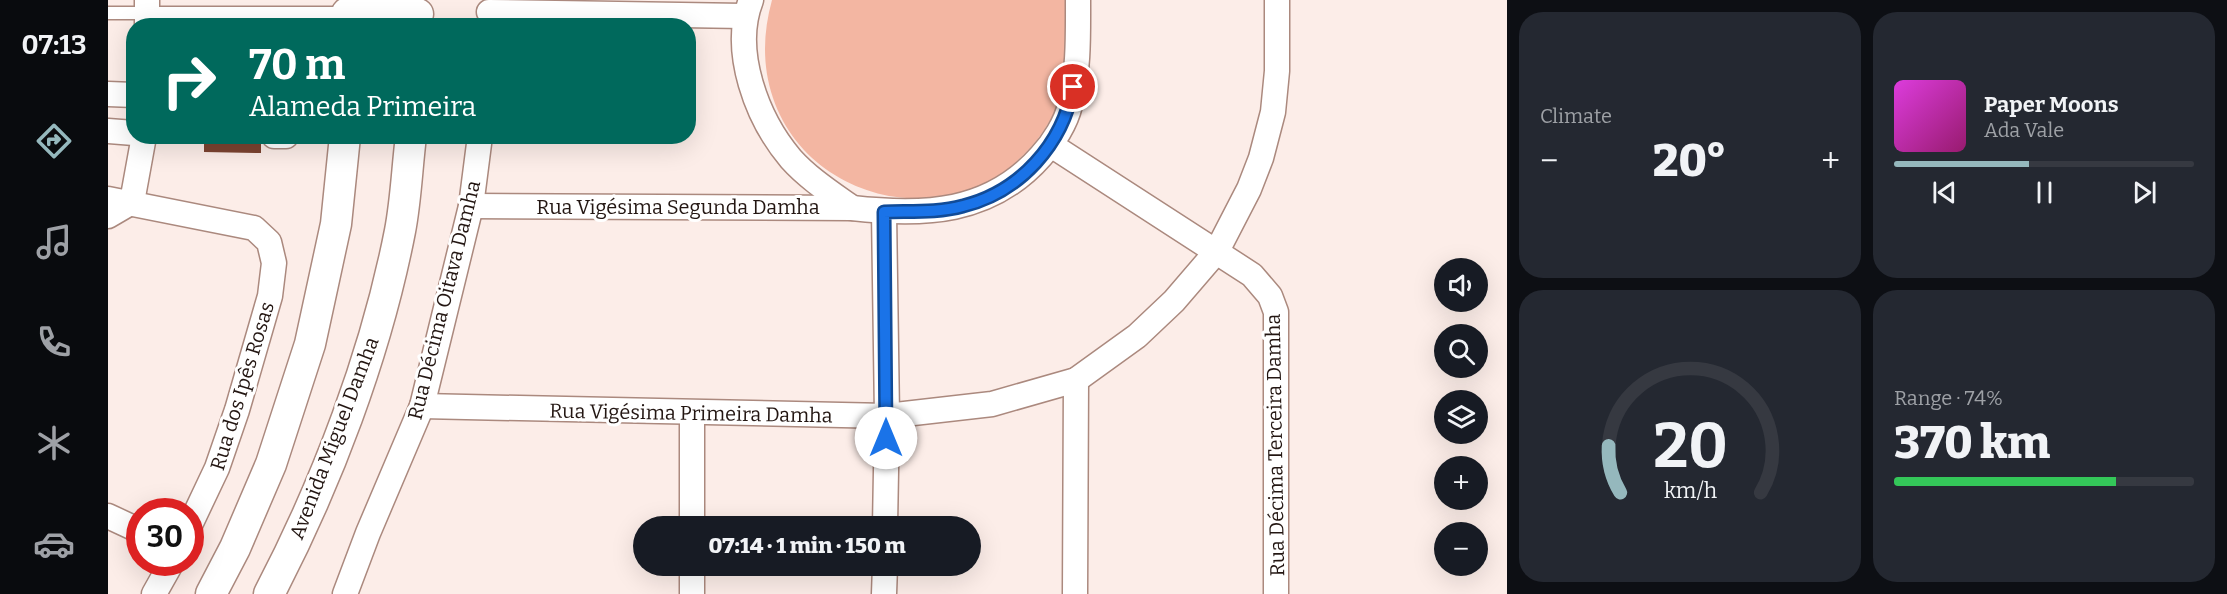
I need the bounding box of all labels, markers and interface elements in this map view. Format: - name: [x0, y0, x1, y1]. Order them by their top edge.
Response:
- text: 07:13: [21, 29, 87, 61]
- text: 70 m: [249, 40, 345, 90]
- icon: right: [150, 42, 228, 120]
- pin: [1047, 61, 1098, 112]
- icon: arrive: [1056, 70, 1089, 103]
- text: Alameda Primeira: [249, 91, 476, 123]
- text: Paper Moons: [1984, 91, 2119, 118]
- text: Climate: [1540, 104, 1612, 128]
- text: Ada Vale: [1984, 118, 2064, 142]
- icon: directions: [33, 120, 75, 162]
- text: 20°: [1653, 134, 1727, 188]
- text: −: [1540, 141, 1558, 181]
- text: +: [1821, 141, 1840, 181]
- icon: previous: [1928, 176, 1961, 209]
- icon: pause: [2028, 176, 2061, 209]
- icon: next: [2128, 176, 2161, 209]
- street label: Rua Décima Oitava Damha: [403, 178, 485, 422]
- street label: Rua Vigésima Segunda Damha: [536, 195, 820, 219]
- icon: music: [33, 221, 75, 263]
- map controls: [1434, 258, 1488, 576]
- button: sound: [1434, 258, 1488, 312]
- street label: Rua dos Ipês Rosas: [205, 299, 279, 473]
- street label: Rua Décima Terceira Damha: [1261, 313, 1289, 576]
- icon: phone: [33, 321, 75, 363]
- button: search: [1434, 324, 1488, 378]
- street label: Avenida Miguel Damha: [284, 333, 384, 543]
- text: Range · 74%: [1894, 386, 2003, 410]
- button: layers: [1434, 390, 1488, 444]
- street label: Rua Vigésima Primeira Damha: [549, 399, 833, 427]
- position arrow: [854, 406, 918, 470]
- text: 20: [1653, 409, 1727, 484]
- text: 370 km: [1894, 416, 2050, 470]
- icon: climate: [33, 422, 75, 464]
- button: +: [1434, 456, 1488, 510]
- text: km/h: [1663, 478, 1717, 504]
- speed limit sign: 30: [126, 498, 204, 576]
- button: −: [1434, 522, 1488, 576]
- icon: car: [33, 523, 75, 565]
- text: 07:14 · 1 min · 150 m: [708, 532, 906, 559]

